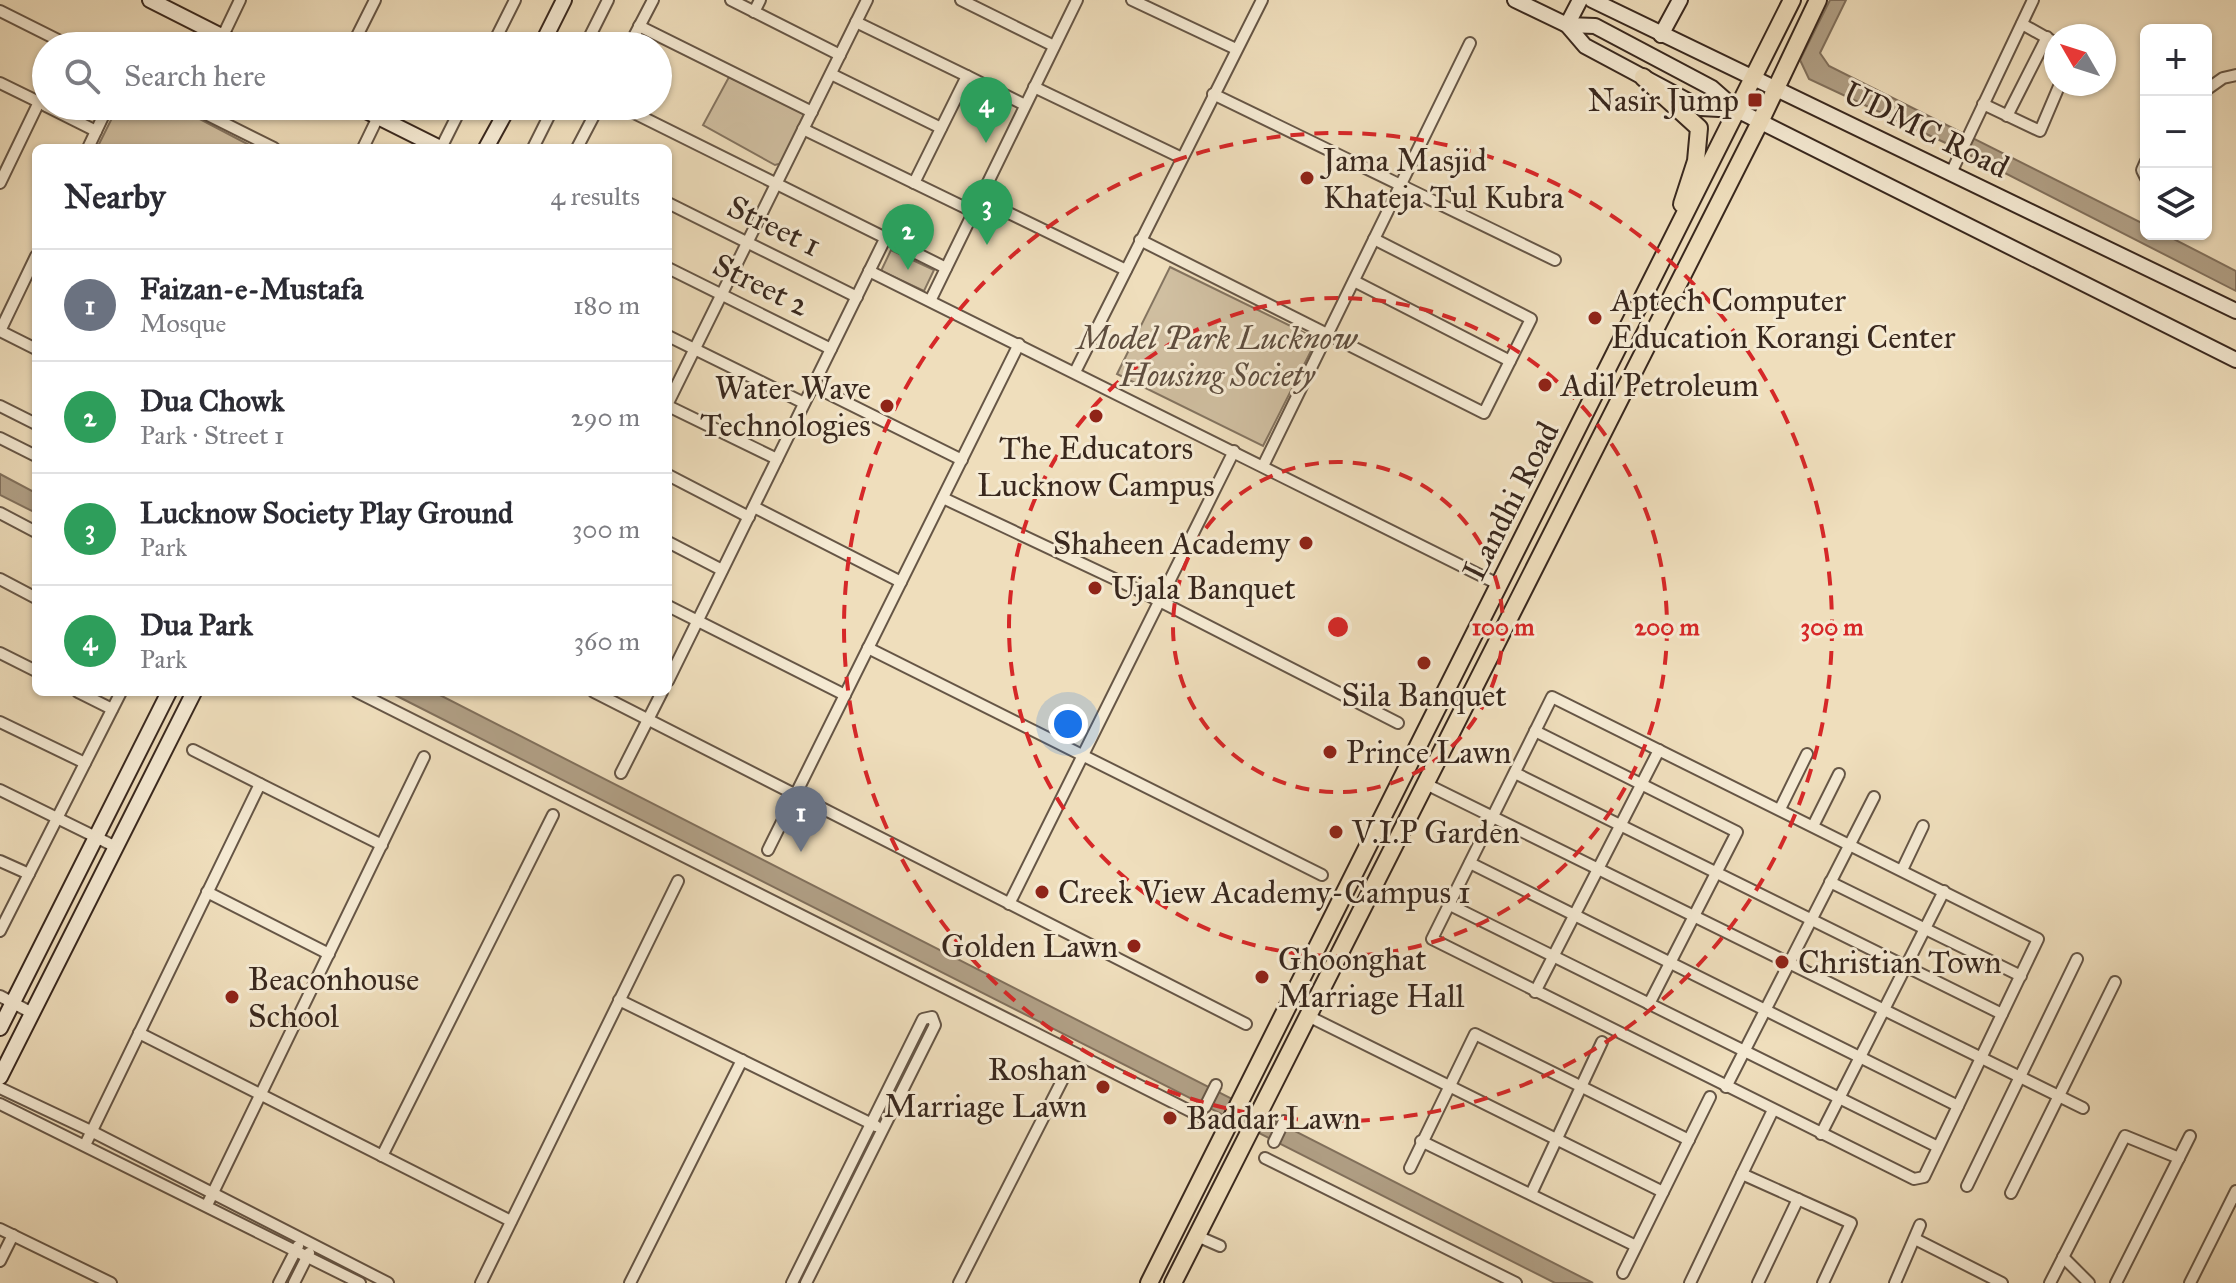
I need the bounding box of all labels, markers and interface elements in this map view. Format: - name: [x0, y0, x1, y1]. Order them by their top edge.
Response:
- north arrow: [2044, 24, 2116, 96]
- map controls: [2140, 24, 2212, 240]
- button: +: [2140, 24, 2212, 96]
- search box: [32, 32, 672, 120]
- icon: search: [60, 54, 104, 98]
- text: Search here: [124, 58, 266, 94]
- street label: UDMC Road: [1837, 73, 2015, 187]
- pin: 4: [960, 77, 1012, 143]
- place label: Nasir Jump: [1588, 81, 1739, 120]
- marker: Nasir Jump: [1746, 91, 1764, 109]
- button: −: [2140, 96, 2212, 168]
- place label: Jama Masjid Khateja Tul Kubra: [1320, 141, 1565, 217]
- button: layers: [2140, 168, 2212, 240]
- marker: Jama Masjid Khateja Tul Kubra: [1298, 169, 1316, 187]
- text: Nearby: [64, 176, 166, 217]
- pin: 3: [961, 179, 1013, 245]
- text: 4 results: [551, 180, 640, 212]
- street label: Street 1: [721, 187, 827, 265]
- pin: 2: [882, 204, 934, 270]
- street label: Street 2: [707, 245, 816, 325]
- text: Faizan-e-Mustafa: [140, 271, 363, 307]
- place label: Aptech Computer Education Korangi Center: [1609, 281, 1956, 357]
- text: 1: [85, 289, 95, 321]
- text: 180 m: [573, 289, 640, 321]
- text: Mosque: [140, 307, 226, 339]
- marker: Aptech Computer Education Korangi Center: [1586, 309, 1604, 327]
- park label: Model Park Lucknow Housing Society: [1074, 319, 1359, 395]
- place label: Adil Petroleum: [1559, 366, 1759, 405]
- place label: Water Wave Technologies: [700, 369, 871, 445]
- marker: Adil Petroleum: [1536, 376, 1554, 394]
- text: Dua Chowk: [140, 383, 284, 419]
- marker: Water Wave Technologies: [878, 397, 896, 415]
- text: 2: [84, 401, 96, 433]
- text: 290 m: [571, 401, 640, 433]
- marker: The Educators Lucknow Campus: [1087, 407, 1105, 425]
- street label: Landhi Road: [1455, 415, 1567, 587]
- text: Park · Street 1: [140, 419, 284, 451]
- place label: The Educators Lucknow Campus: [977, 429, 1215, 505]
- text: Lucknow Society Play Ground: [140, 495, 513, 531]
- text: 3: [85, 513, 95, 545]
- text: 300 m: [572, 513, 640, 545]
- place label: Shaheen Academy: [1053, 524, 1291, 563]
- text: Park: [140, 531, 187, 563]
- marker: Shaheen Academy: [1297, 534, 1315, 552]
- place label: Ujala Banquet: [1111, 569, 1296, 608]
- marker: Ujala Banquet: [1086, 579, 1104, 597]
- text: Dua Park: [140, 607, 253, 643]
- text: 100 m: [1472, 612, 1535, 642]
- text: 200 m: [1634, 612, 1700, 642]
- text: 300 m: [1801, 612, 1864, 642]
- centre of rings: [1324, 613, 1352, 641]
- text: 4: [83, 625, 97, 657]
- text: 360 m: [574, 625, 640, 657]
- text: Park: [140, 643, 187, 675]
- marker: Sila Banquet: [1415, 654, 1433, 672]
- place label: Sila Banquet: [1341, 676, 1507, 715]
- your location: [1048, 704, 1088, 744]
- place label: Prince Lawn: [1346, 733, 1511, 772]
- marker: Prince Lawn: [1321, 743, 1339, 761]
- pin: 1: [775, 786, 827, 852]
- place label: V.I.P Garden: [1351, 813, 1520, 852]
- marker: V.I.P Garden: [1327, 823, 1345, 841]
- place label: Creek View Academy-Campus 1: [1058, 873, 1471, 912]
- marker: Creek View Academy-Campus 1: [1033, 883, 1051, 901]
- place label: Golden Lawn: [941, 927, 1118, 966]
- marker: Golden Lawn: [1125, 937, 1143, 955]
- place label: Ghoonghat Marriage Hall: [1278, 940, 1465, 1016]
- place label: Christian Town: [1798, 943, 2002, 982]
- marker: Christian Town: [1773, 953, 1791, 971]
- place label: Beaconhouse School: [248, 960, 419, 1036]
- marker: Ghoonghat Marriage Hall: [1253, 968, 1271, 986]
- marker: Beaconhouse School: [223, 988, 241, 1006]
- place label: Roshan Marriage Lawn: [884, 1050, 1087, 1126]
- marker: Roshan Marriage Lawn: [1094, 1078, 1112, 1096]
- place label: Baddar Lawn: [1186, 1099, 1360, 1138]
- marker: Baddar Lawn: [1161, 1109, 1179, 1127]

